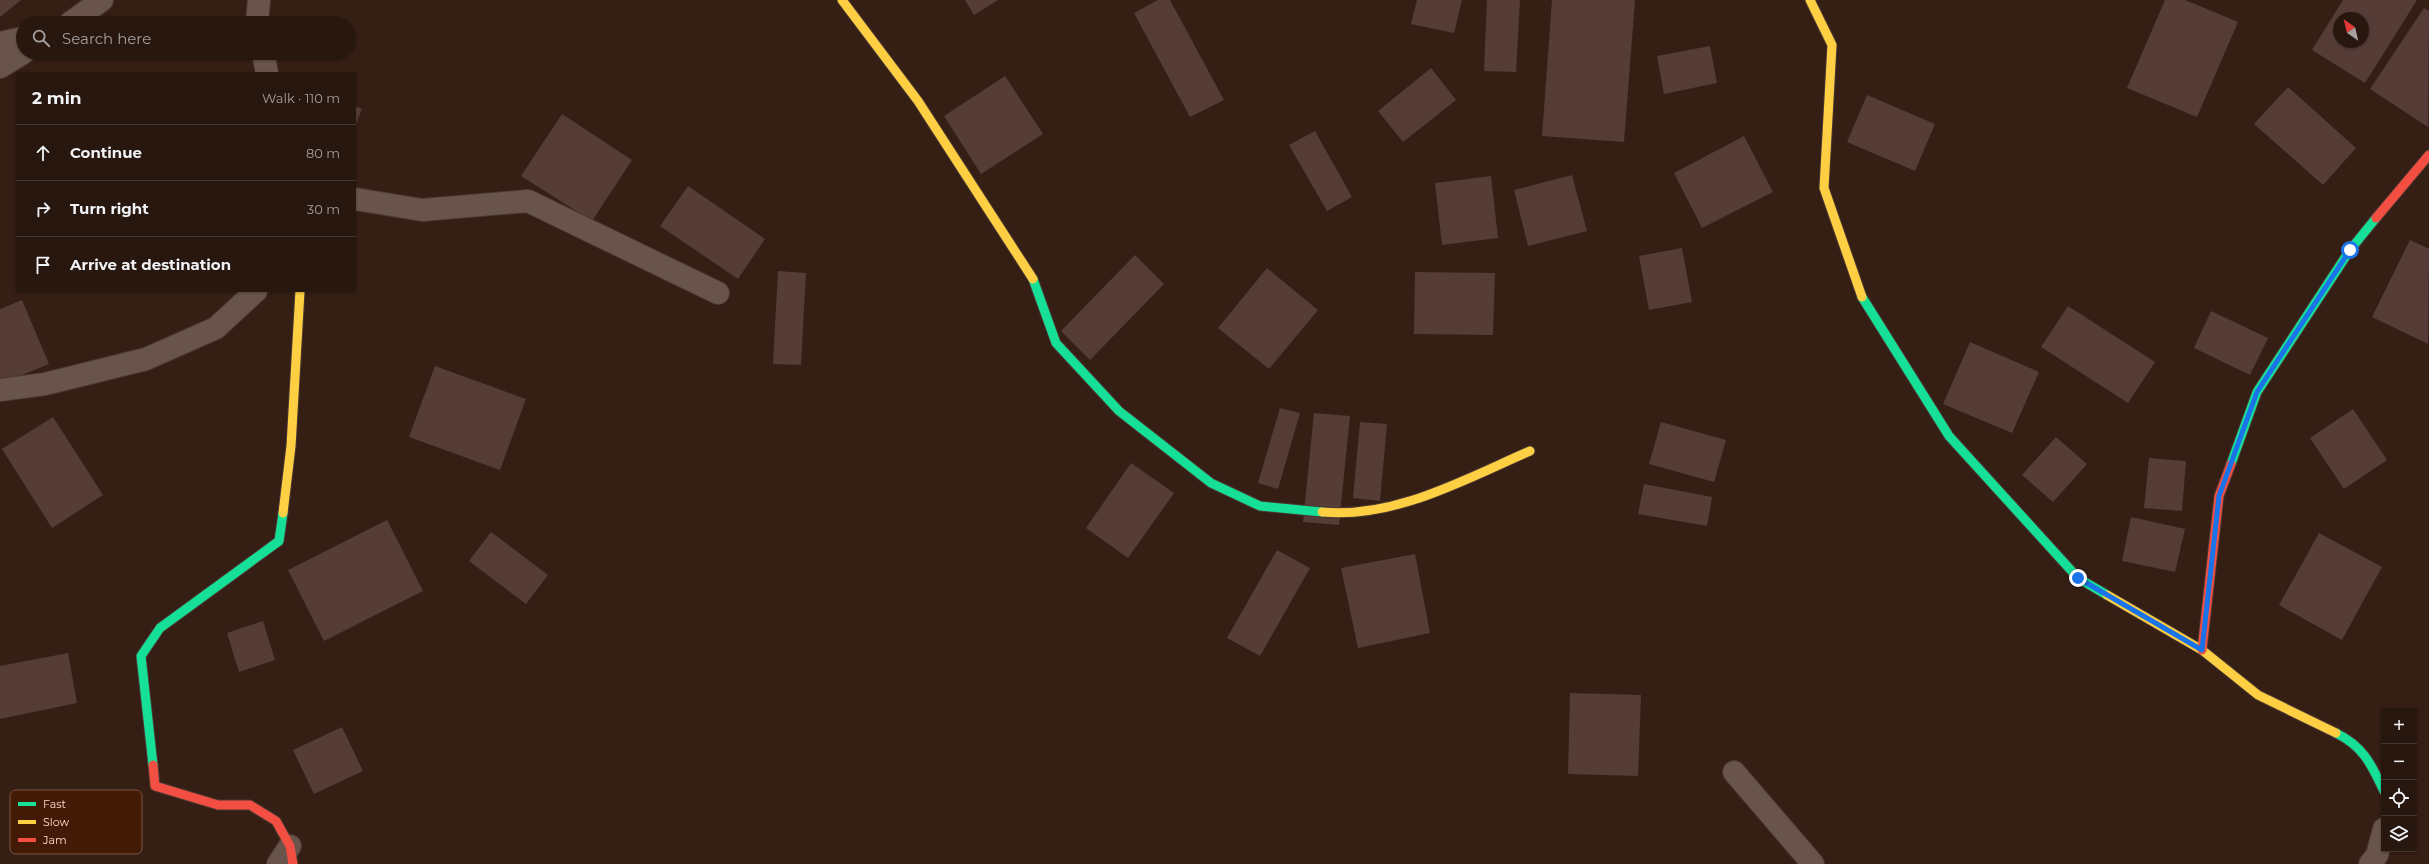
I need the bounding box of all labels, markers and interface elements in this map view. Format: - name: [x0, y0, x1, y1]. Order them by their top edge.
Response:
- north arrow: [2333, 12, 2369, 48]
- search box: [16, 16, 356, 60]
- icon: search: [30, 27, 52, 49]
- text: Search here: [62, 29, 151, 48]
- text: 2 min: [32, 88, 82, 108]
- text: Walk · 110 m: [262, 90, 340, 106]
- icon: ahead: [32, 142, 54, 164]
- text: Continue: [70, 143, 142, 162]
- text: 80 m: [306, 145, 340, 161]
- icon: right: [32, 198, 54, 220]
- text: Turn right: [70, 199, 149, 218]
- text: 30 m: [307, 201, 340, 217]
- route start: [2341, 241, 2359, 259]
- icon: arrive: [32, 254, 54, 276]
- text: Arrive at destination: [70, 255, 231, 274]
- route end: [2069, 569, 2087, 587]
- map controls: [2381, 708, 2417, 852]
- button: +: [2381, 708, 2417, 744]
- button: −: [2381, 744, 2417, 780]
- button: locate: [2381, 780, 2417, 816]
- legend: [10, 790, 142, 854]
- text: Fast: [43, 797, 67, 811]
- text: Slow: [43, 815, 69, 829]
- button: layers: [2381, 816, 2417, 852]
- text: Jam: [42, 833, 67, 847]

